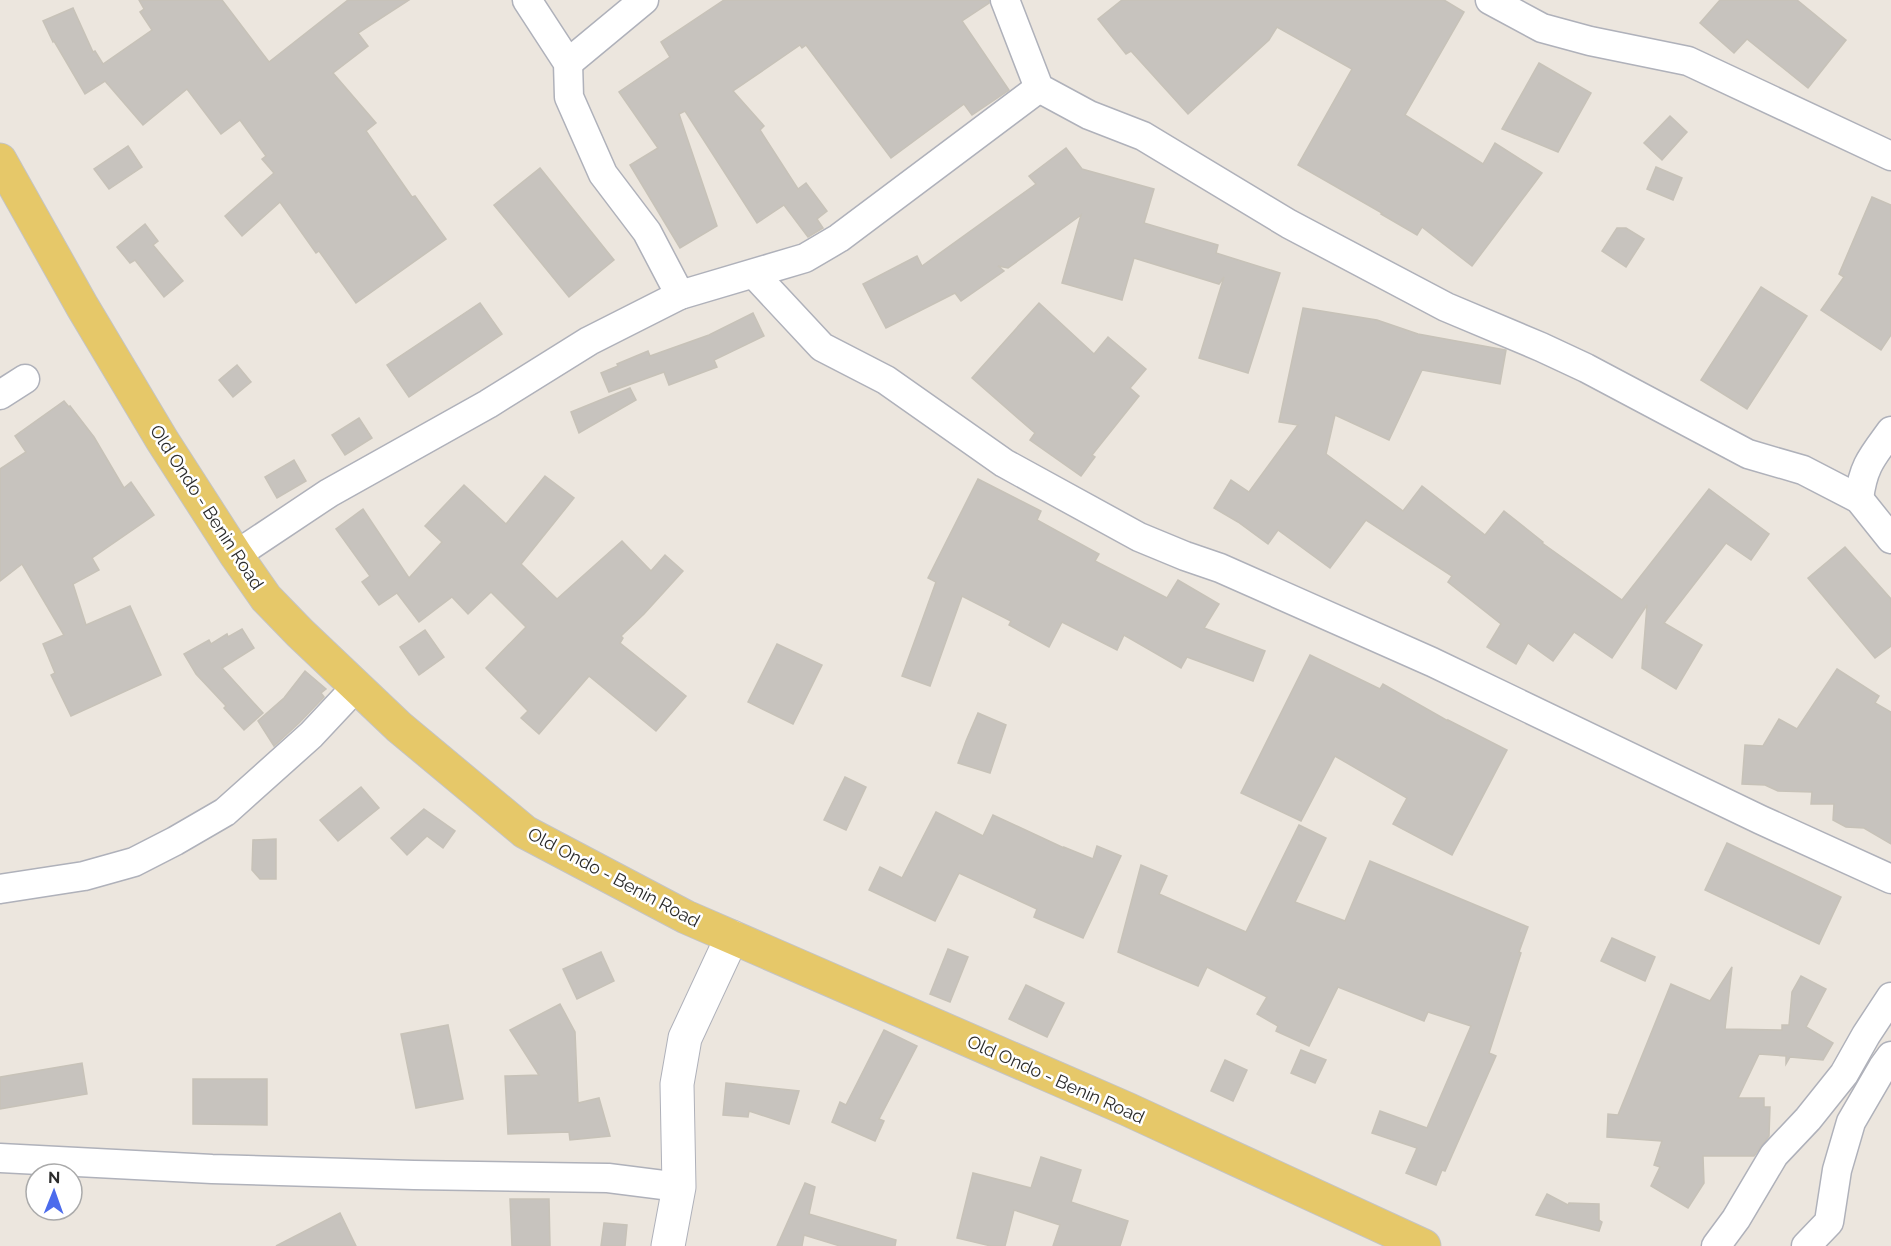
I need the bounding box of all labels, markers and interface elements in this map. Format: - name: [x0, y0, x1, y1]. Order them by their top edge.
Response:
- street label: Old Ondo - Benin Road: [146, 421, 268, 593]
- street label: Old Ondo - Benin Road: [524, 823, 704, 931]
- street label: Old Ondo - Benin Road: [964, 1030, 1148, 1128]
- north arrow: [24, 1162, 84, 1222]
- text: N: [48, 1168, 61, 1187]

